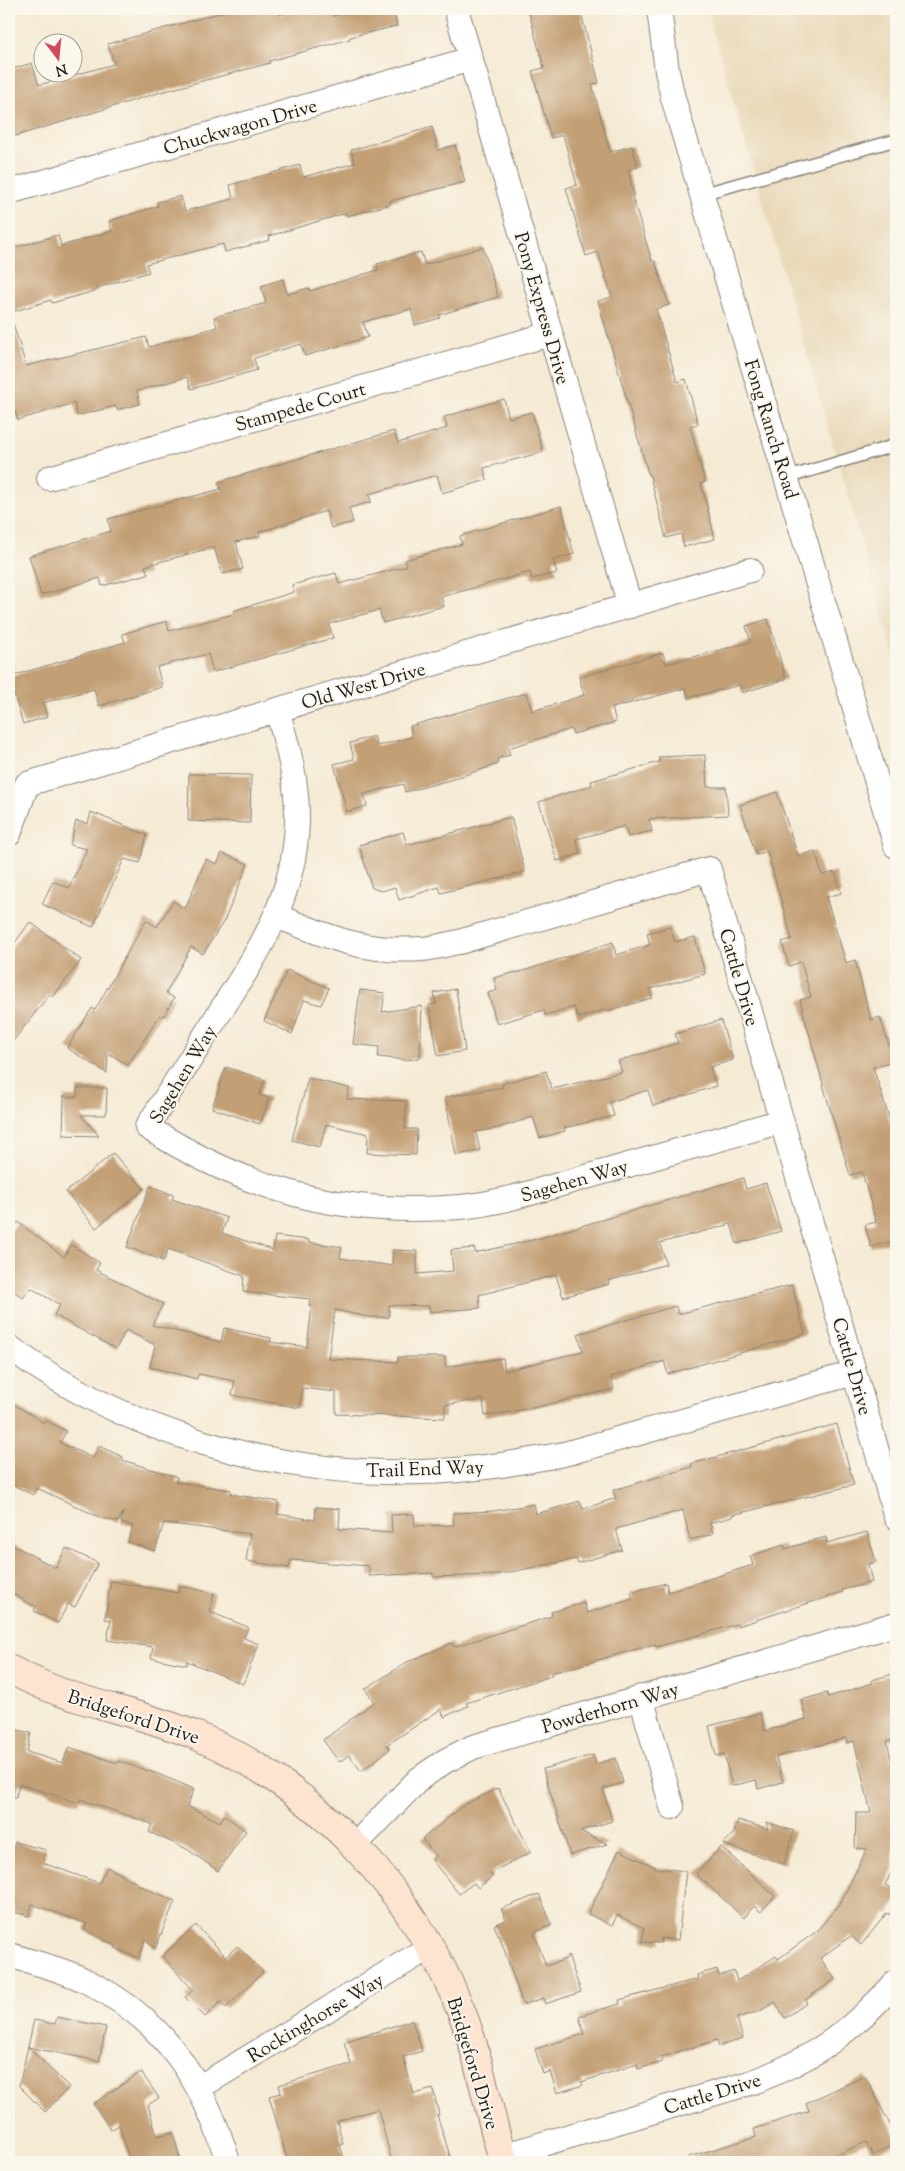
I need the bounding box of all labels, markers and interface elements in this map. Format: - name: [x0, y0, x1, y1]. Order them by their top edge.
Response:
- north arrow: [32, 32, 82, 82]
- text: N: [53, 57, 69, 80]
- street label: Chuckwagon Drive: [161, 93, 321, 163]
- street label: Pony Express Drive: [506, 229, 575, 388]
- street label: Fong Ranch Road: [736, 357, 804, 503]
- street label: Stampede Court: [232, 377, 370, 440]
- street label: Old West Drive: [298, 657, 429, 718]
- street label: Cattle Drive: [711, 926, 764, 1030]
- street label: Sagehen Way: [144, 1020, 225, 1130]
- street label: Sagehen Way: [518, 1154, 632, 1211]
- street label: Cattle Drive: [824, 1315, 877, 1419]
- street label: Trail End Way: [366, 1455, 485, 1486]
- street label: Powderhorn Way: [539, 1677, 683, 1742]
- street label: Bridgeford Drive: [64, 1684, 203, 1752]
- street label: Rockinghorse Way: [243, 1967, 390, 2071]
- street label: Bridgeford Drive: [439, 1994, 505, 2133]
- street label: Cattle Drive: [661, 2068, 765, 2123]

